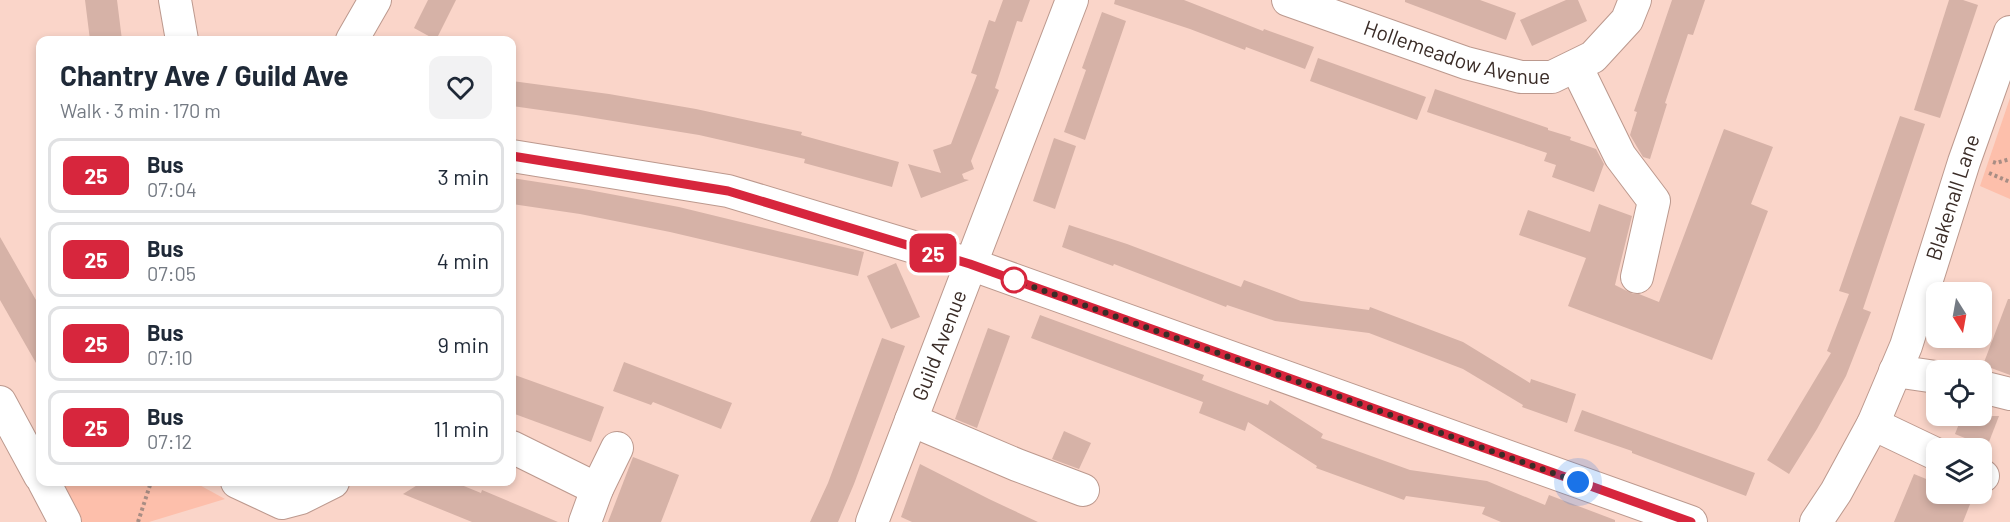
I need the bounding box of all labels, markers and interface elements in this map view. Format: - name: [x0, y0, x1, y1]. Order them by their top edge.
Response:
- street label: Hollemeadow Avenue: [1361, 14, 1550, 88]
- button: heart: [429, 56, 492, 119]
- text: Chantry Ave / Guild Ave: [60, 58, 349, 92]
- text: Walk · 3 min · 170 m: [60, 98, 221, 122]
- street label: Blakenall Lane: [1920, 131, 1984, 263]
- text: Bus: [147, 151, 184, 177]
- text: 25: [84, 163, 108, 188]
- text: 3 min: [438, 163, 489, 189]
- text: 07:04: [147, 177, 197, 201]
- line badge: 25: [906, 234, 960, 272]
- text: Bus: [147, 235, 184, 261]
- text: 25: [921, 241, 945, 266]
- text: 25: [84, 247, 108, 272]
- text: 4 min: [437, 247, 489, 273]
- text: 07:05: [147, 261, 196, 285]
- unlabelled marker: [1001, 267, 1027, 293]
- north arrow: [1926, 282, 1992, 348]
- map controls: [1926, 282, 1992, 504]
- street label: Guild Avenue: [906, 286, 971, 404]
- text: Bus: [147, 319, 184, 345]
- text: 25: [84, 331, 108, 356]
- text: 9 min: [437, 331, 489, 357]
- text: 07:10: [147, 345, 193, 369]
- button: locate: [1926, 360, 1992, 426]
- text: Bus: [147, 403, 184, 429]
- text: 25: [84, 415, 108, 440]
- text: 11 min: [433, 415, 489, 441]
- text: 07:12: [147, 429, 192, 453]
- button: layers: [1926, 438, 1992, 504]
- your location: [1563, 467, 1593, 497]

